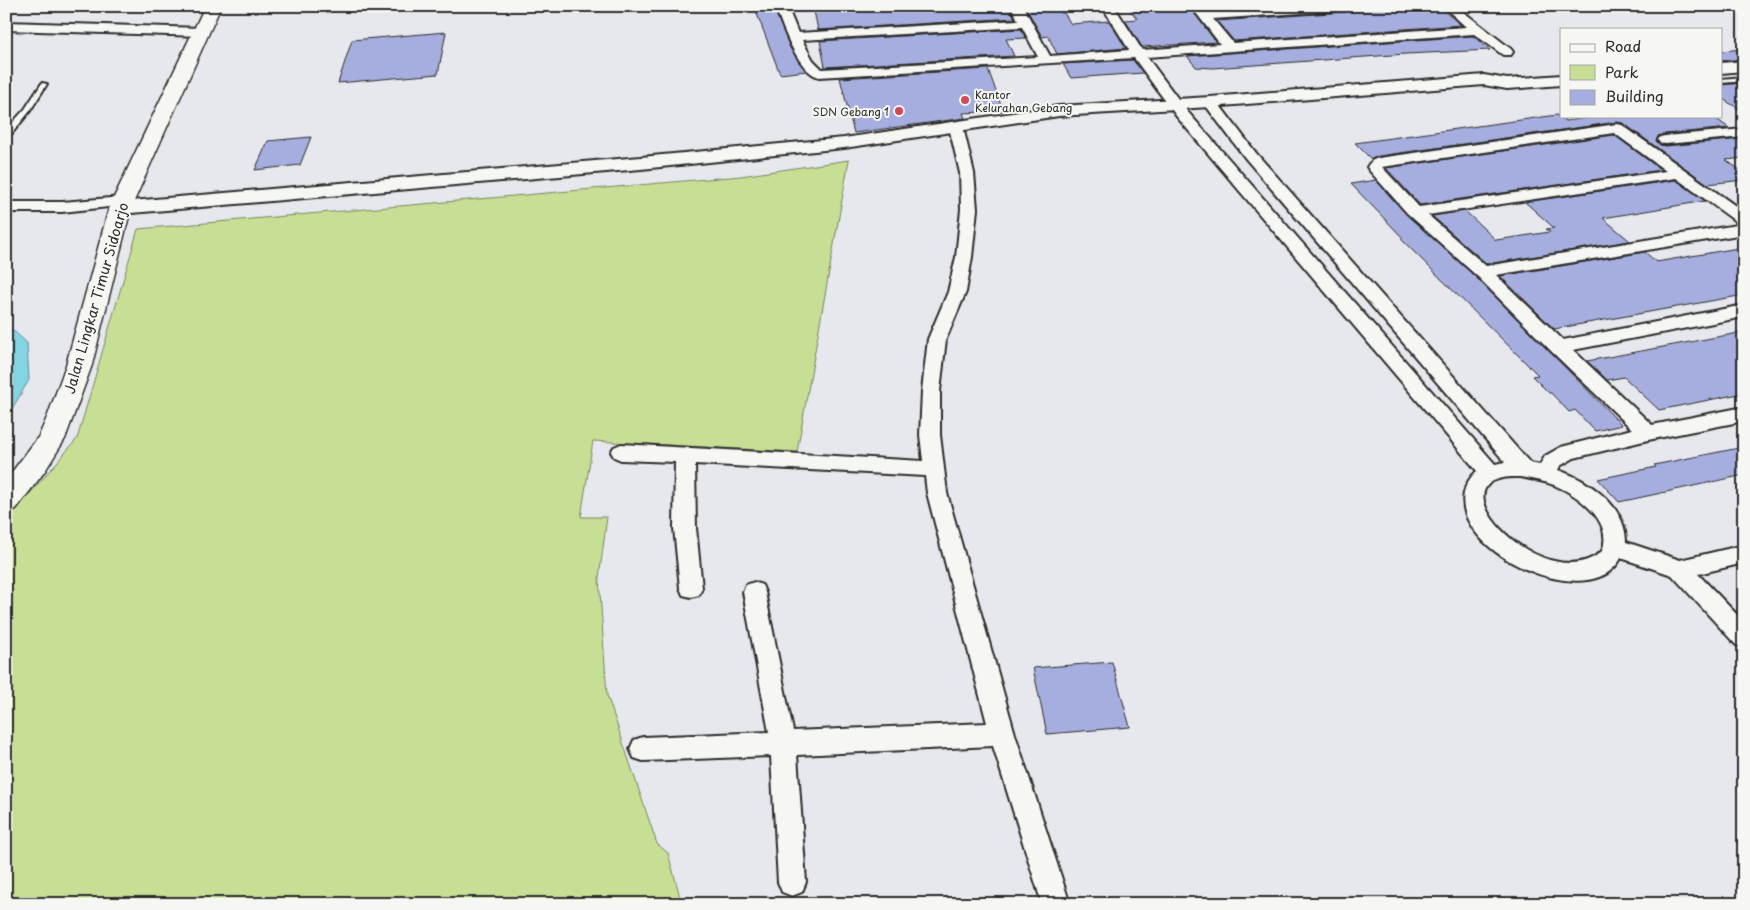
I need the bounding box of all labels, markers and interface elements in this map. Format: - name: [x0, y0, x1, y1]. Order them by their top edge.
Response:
- legend: [1560, 28, 1722, 118]
- text: Road: [1605, 34, 1641, 57]
- text: Park: [1605, 60, 1639, 83]
- text: Building: [1605, 84, 1664, 107]
- place label: Kantor Kelurahan Gebang: [975, 86, 1072, 116]
- marker: Kantor Kelurahan Gebang: [959, 94, 971, 106]
- place label: SDN Gebang 1: [813, 103, 889, 120]
- marker: SDN Gebang 1: [893, 105, 905, 117]
- street label: Jalan Lingkar Timur Sidoarjo: [59, 200, 133, 396]

